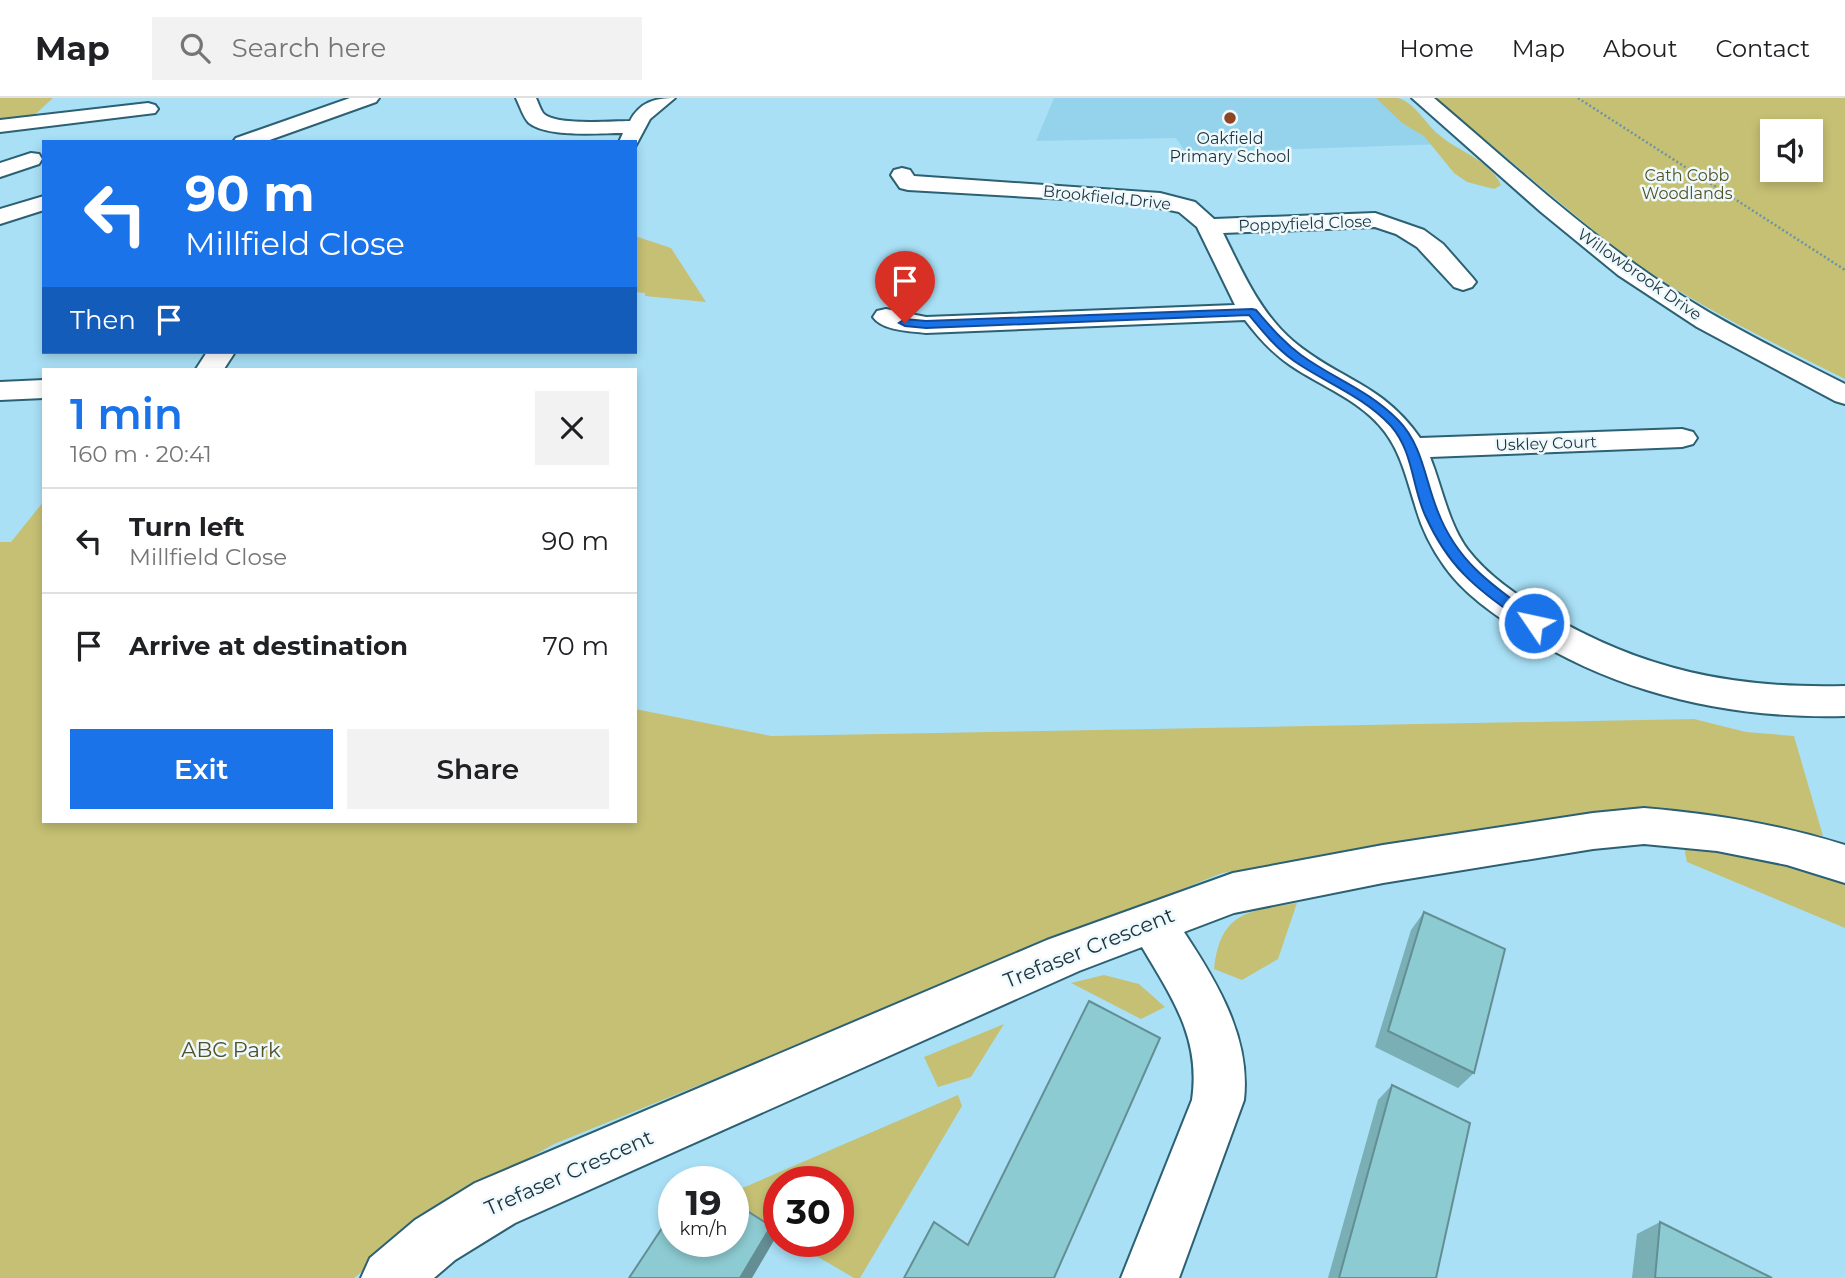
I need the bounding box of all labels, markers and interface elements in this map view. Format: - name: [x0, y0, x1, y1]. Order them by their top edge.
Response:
- search box: [152, 17, 642, 80]
- text: Map: [35, 28, 110, 68]
- icon: search: [176, 29, 214, 67]
- text: Search here: [232, 32, 386, 64]
- text: Home: [1399, 34, 1474, 63]
- text: Map: [1512, 34, 1565, 63]
- text: About: [1603, 34, 1677, 63]
- text: Contact: [1715, 34, 1810, 63]
- marker: Oakfield Primary School: [1222, 110, 1238, 126]
- map controls: [1760, 119, 1823, 182]
- button: sound: [1760, 119, 1823, 182]
- place label: Oakfield Primary School: [1169, 129, 1291, 166]
- text: 90 m: [185, 164, 315, 223]
- park label: Cath Cobb Woodlands: [1641, 166, 1733, 203]
- icon: left: [70, 168, 161, 259]
- street label: Brookfield Drive: [1042, 181, 1172, 214]
- street label: Poppyfield Close: [1238, 212, 1372, 235]
- text: Millfield Close: [185, 224, 405, 263]
- street label: Willowbrook Drive: [1574, 224, 1705, 324]
- pin: [875, 251, 935, 323]
- icon: arrive: [886, 262, 924, 300]
- icon: arrive: [150, 301, 188, 339]
- text: Then: [70, 304, 136, 336]
- text: 1 min: [70, 388, 183, 440]
- button: close: [535, 391, 609, 465]
- street label: Uskley Court: [1495, 432, 1598, 455]
- text: 160 m · 20:41: [70, 440, 212, 468]
- text: Turn left: [129, 511, 245, 543]
- icon: left: [70, 522, 108, 560]
- text: 90 m: [542, 525, 609, 557]
- text: Millfield Close: [129, 543, 287, 571]
- position arrow: [1497, 586, 1571, 660]
- icon: arrive: [70, 627, 108, 665]
- text: Arrive at destination: [129, 630, 408, 662]
- text: 70 m: [543, 630, 609, 662]
- button: Exit: [70, 729, 333, 809]
- button: Share: [347, 729, 609, 809]
- street label: Trefaser Crescent: [1000, 902, 1178, 993]
- park label: ABC Park: [181, 1037, 281, 1062]
- street label: Trefaser Crescent: [481, 1124, 657, 1221]
- speed limit sign: 30: [763, 1166, 854, 1257]
- text: 19: [685, 1181, 722, 1224]
- text: km/h: [679, 1218, 728, 1240]

